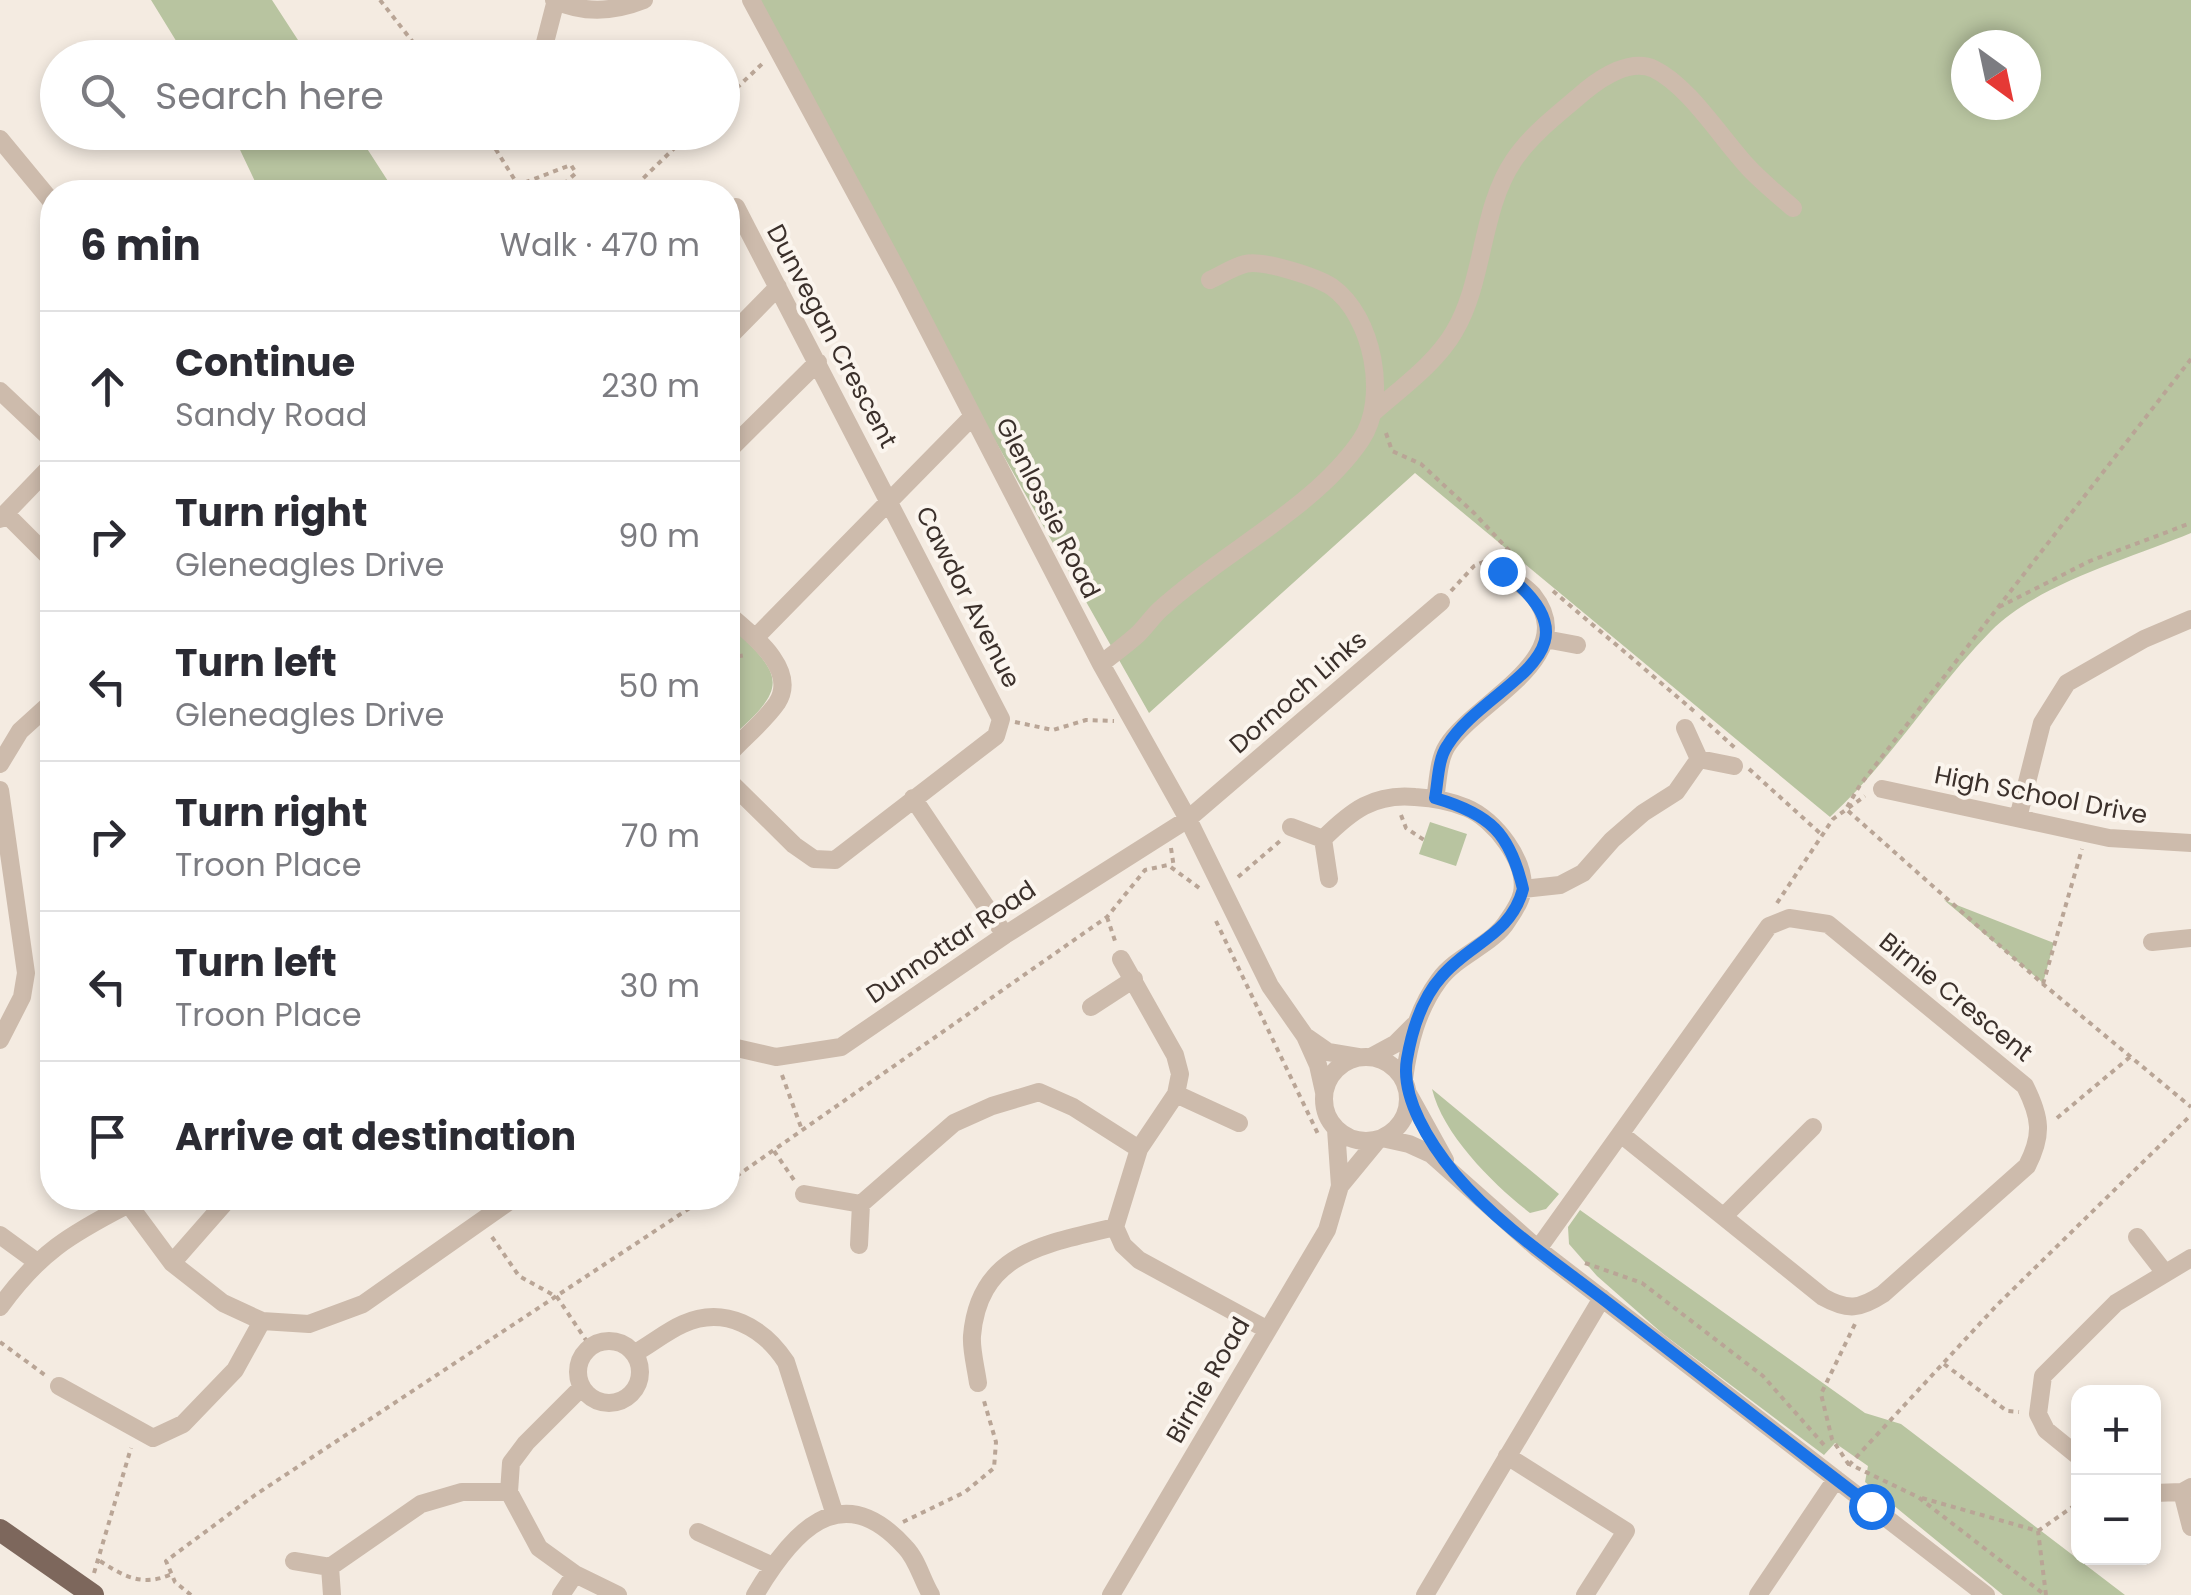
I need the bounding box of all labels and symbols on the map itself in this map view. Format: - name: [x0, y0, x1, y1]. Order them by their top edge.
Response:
- north arrow: [1951, 30, 2041, 120]
- street label: Dunvegan Crescent: [758, 218, 906, 454]
- street label: Glenlossie Road: [987, 412, 1109, 604]
- street label: Cawdor Avenue: [907, 500, 1029, 694]
- route end: [1480, 549, 1526, 595]
- street label: Dornoch Links: [1222, 622, 1374, 762]
- street label: High School Drive: [1931, 757, 2151, 833]
- street label: Dunnottar Road: [859, 872, 1043, 1012]
- street label: Birnie Crescent: [1872, 924, 2040, 1070]
- street label: Birnie Road: [1158, 1311, 1258, 1449]
- route start: [1849, 1484, 1895, 1530]

